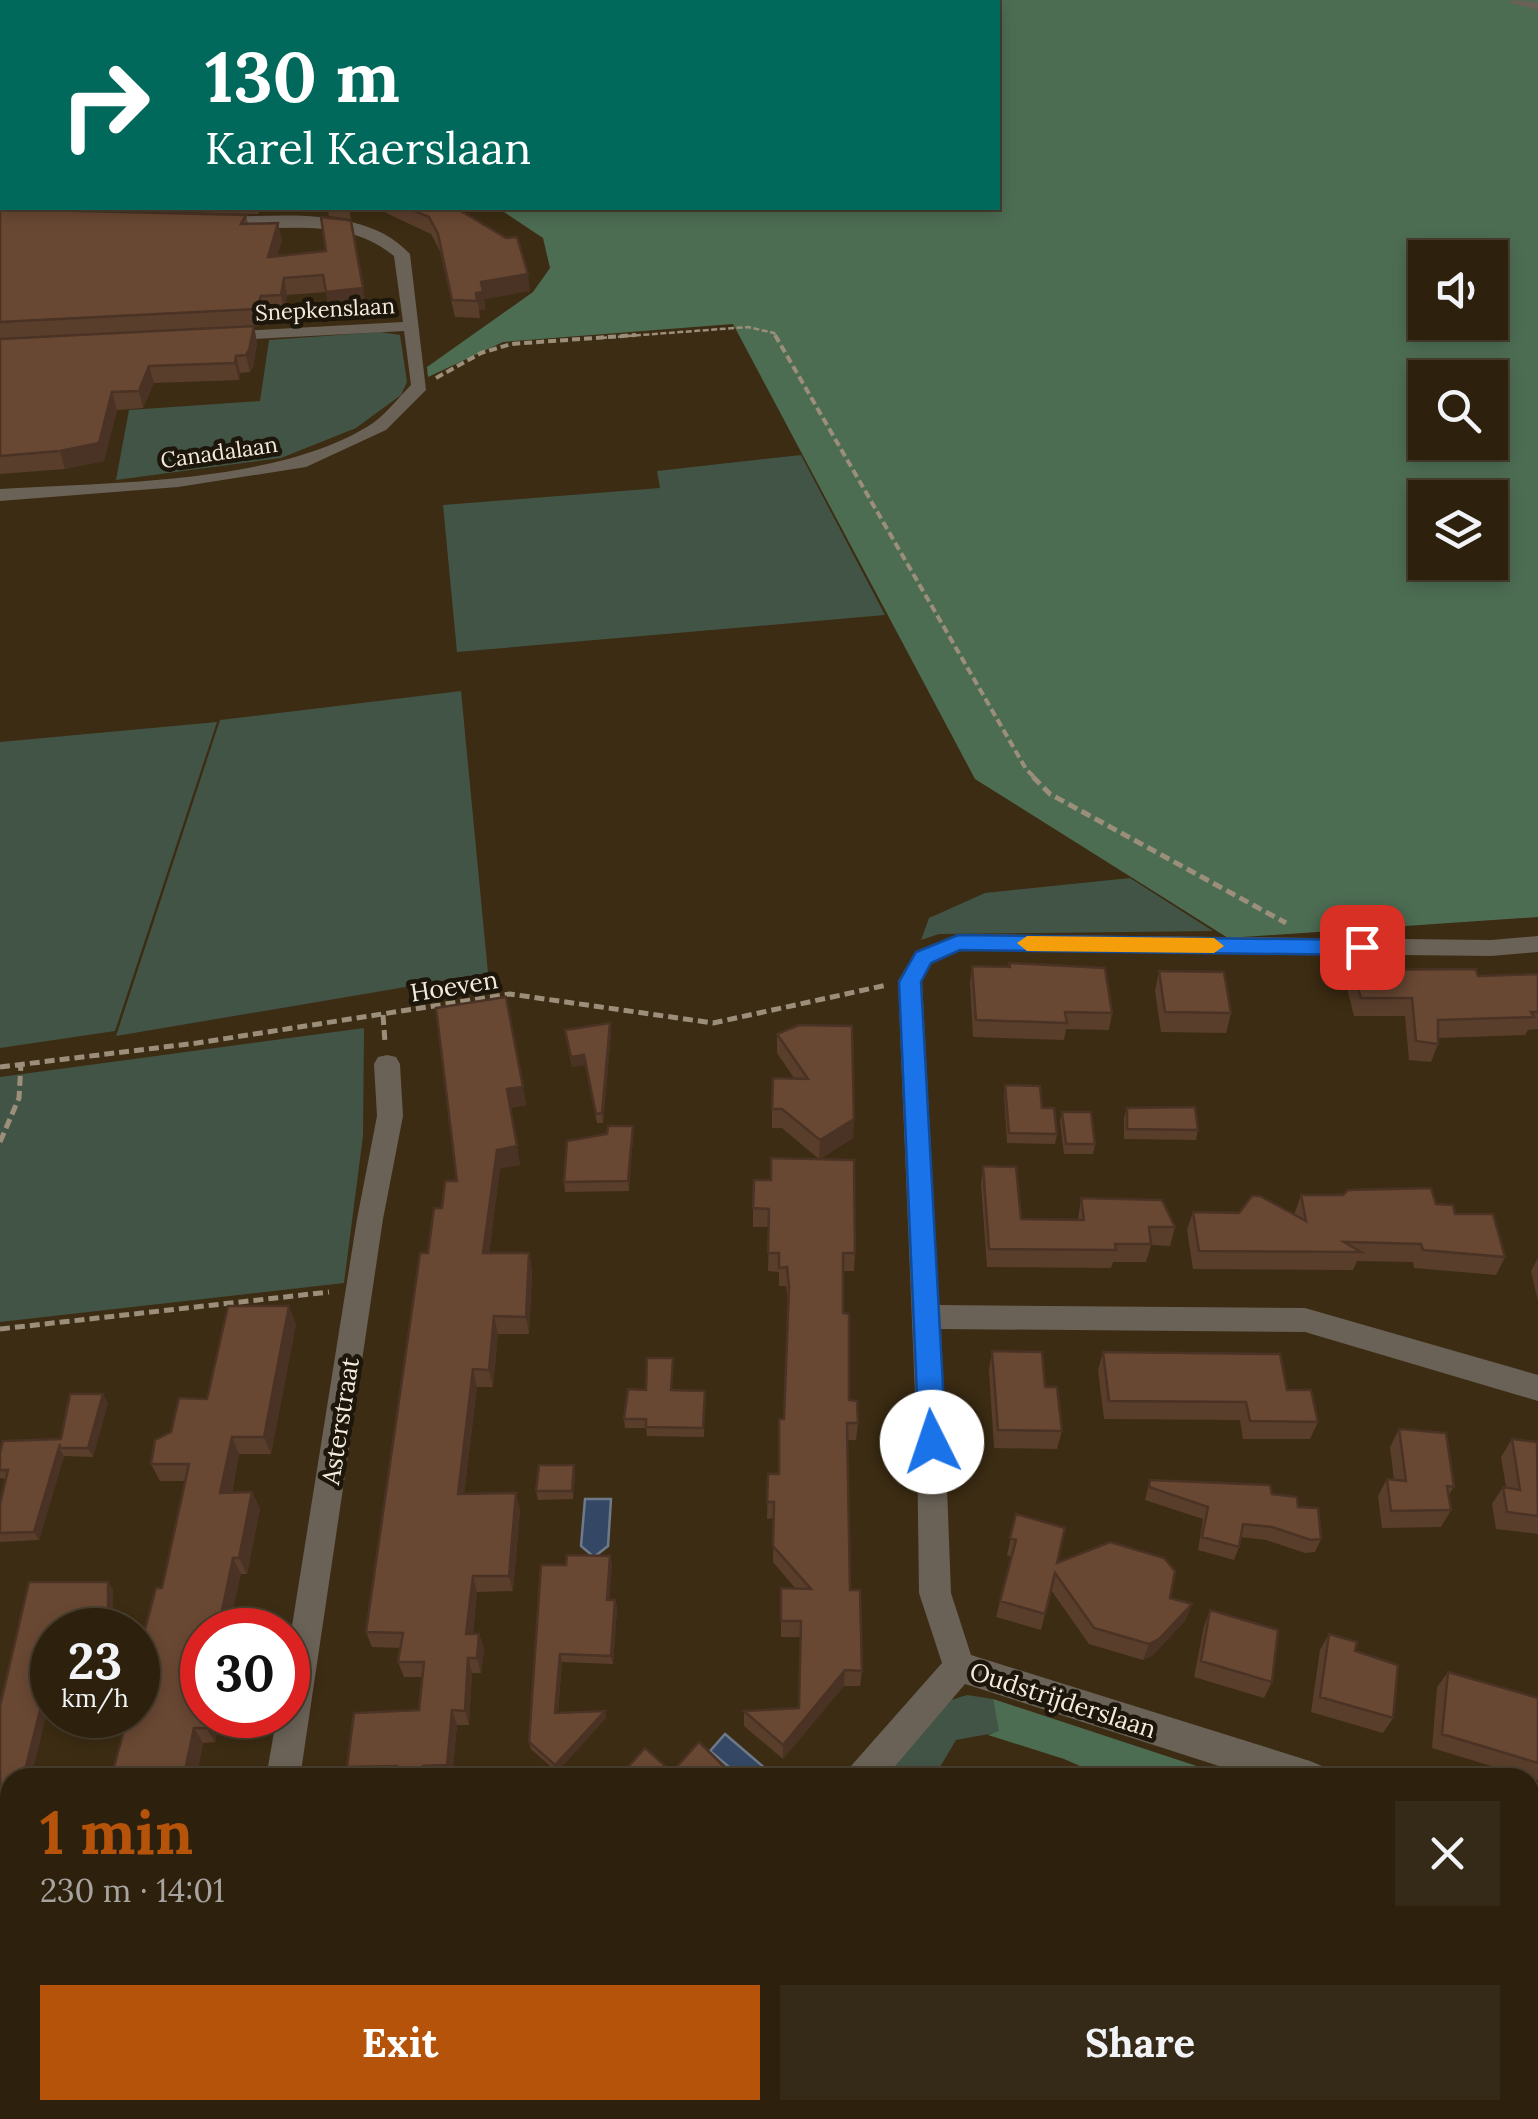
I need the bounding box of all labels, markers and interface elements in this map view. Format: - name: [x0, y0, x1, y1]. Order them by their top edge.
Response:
- text: 130 m: [205, 32, 400, 121]
- icon: right: [40, 40, 170, 170]
- text: Karel Kaerslaan: [205, 119, 531, 176]
- map controls: [1408, 240, 1508, 580]
- button: sound: [1408, 240, 1508, 340]
- street label: Snepkenslaan: [254, 291, 396, 327]
- button: search: [1408, 360, 1508, 460]
- street label: Canadalaan: [159, 430, 279, 474]
- button: layers: [1408, 480, 1508, 580]
- pin: [1320, 905, 1405, 990]
- icon: arrive: [1335, 920, 1390, 975]
- street label: Hoeven: [408, 963, 500, 1009]
- street label: Asterstraat: [314, 1355, 366, 1488]
- position arrow: [880, 1390, 984, 1494]
- speed limit sign: 30: [180, 1608, 310, 1738]
- text: 23: [68, 1629, 122, 1693]
- street label: Oudstrijderslaan: [966, 1655, 1160, 1745]
- text: km/h: [61, 1682, 129, 1714]
- text: 1 min: [40, 1794, 193, 1870]
- button: close: [1395, 1801, 1500, 1906]
- text: 230 m · 14:01: [40, 1870, 225, 1911]
- button: Exit: [40, 1985, 760, 2100]
- button: Share: [780, 1985, 1500, 2100]

